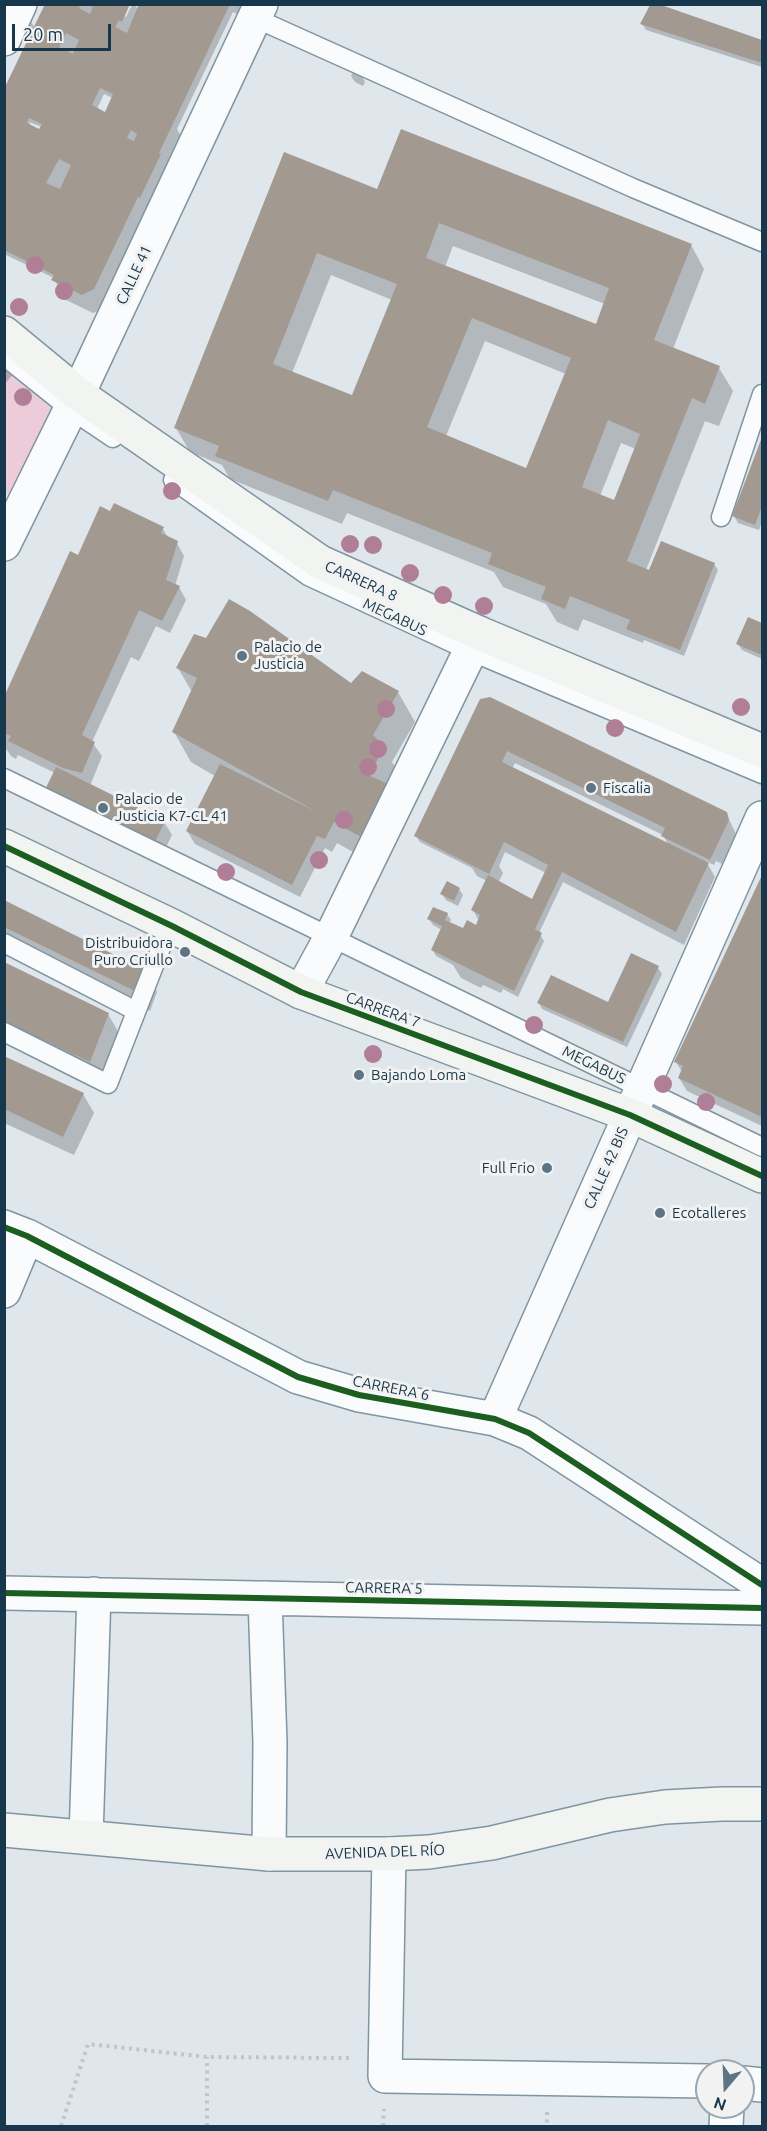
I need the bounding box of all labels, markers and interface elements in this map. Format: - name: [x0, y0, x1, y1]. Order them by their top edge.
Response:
- scale bar: [15, 12, 114, 50]
- text: 20 m: [23, 24, 63, 44]
- street label: CALLE 41: [112, 242, 156, 308]
- street label: CARRERA 8: [322, 557, 400, 605]
- street label: MEGABUS: [360, 594, 430, 640]
- place label: Palacio de Justicia: [254, 638, 322, 673]
- marker: Palacio de Justicia: [235, 649, 249, 663]
- place label: Fiscalia: [603, 779, 651, 797]
- marker: Fiscalia: [584, 781, 598, 795]
- place label: Palacio de Justicia K7-CL 41: [115, 790, 228, 825]
- marker: Palacio de Justicia K7-CL 41: [96, 801, 110, 815]
- place label: Distribuidora Puro Criullo: [85, 934, 173, 969]
- marker: Distribuidora Puro Criullo: [178, 945, 192, 959]
- street label: CARRERA 7: [343, 988, 423, 1032]
- street label: MEGABUS: [559, 1042, 629, 1088]
- place label: Bajando Loma: [371, 1066, 466, 1084]
- marker: Bajando Loma: [352, 1068, 366, 1082]
- street label: CALLE 42 BIS: [580, 1124, 632, 1212]
- place label: Full Frio: [482, 1159, 535, 1177]
- marker: Full Frio: [540, 1161, 554, 1175]
- place label: Ecotalleres: [672, 1204, 746, 1222]
- marker: Ecotalleres: [653, 1206, 667, 1220]
- street label: CARRERA 6: [351, 1372, 431, 1404]
- street label: CARRERA 5: [345, 1578, 423, 1598]
- street label: AVENIDA DEL RÍO: [325, 1841, 445, 1863]
- north arrow: [695, 2059, 755, 2119]
- text: N: [711, 2094, 728, 2115]

